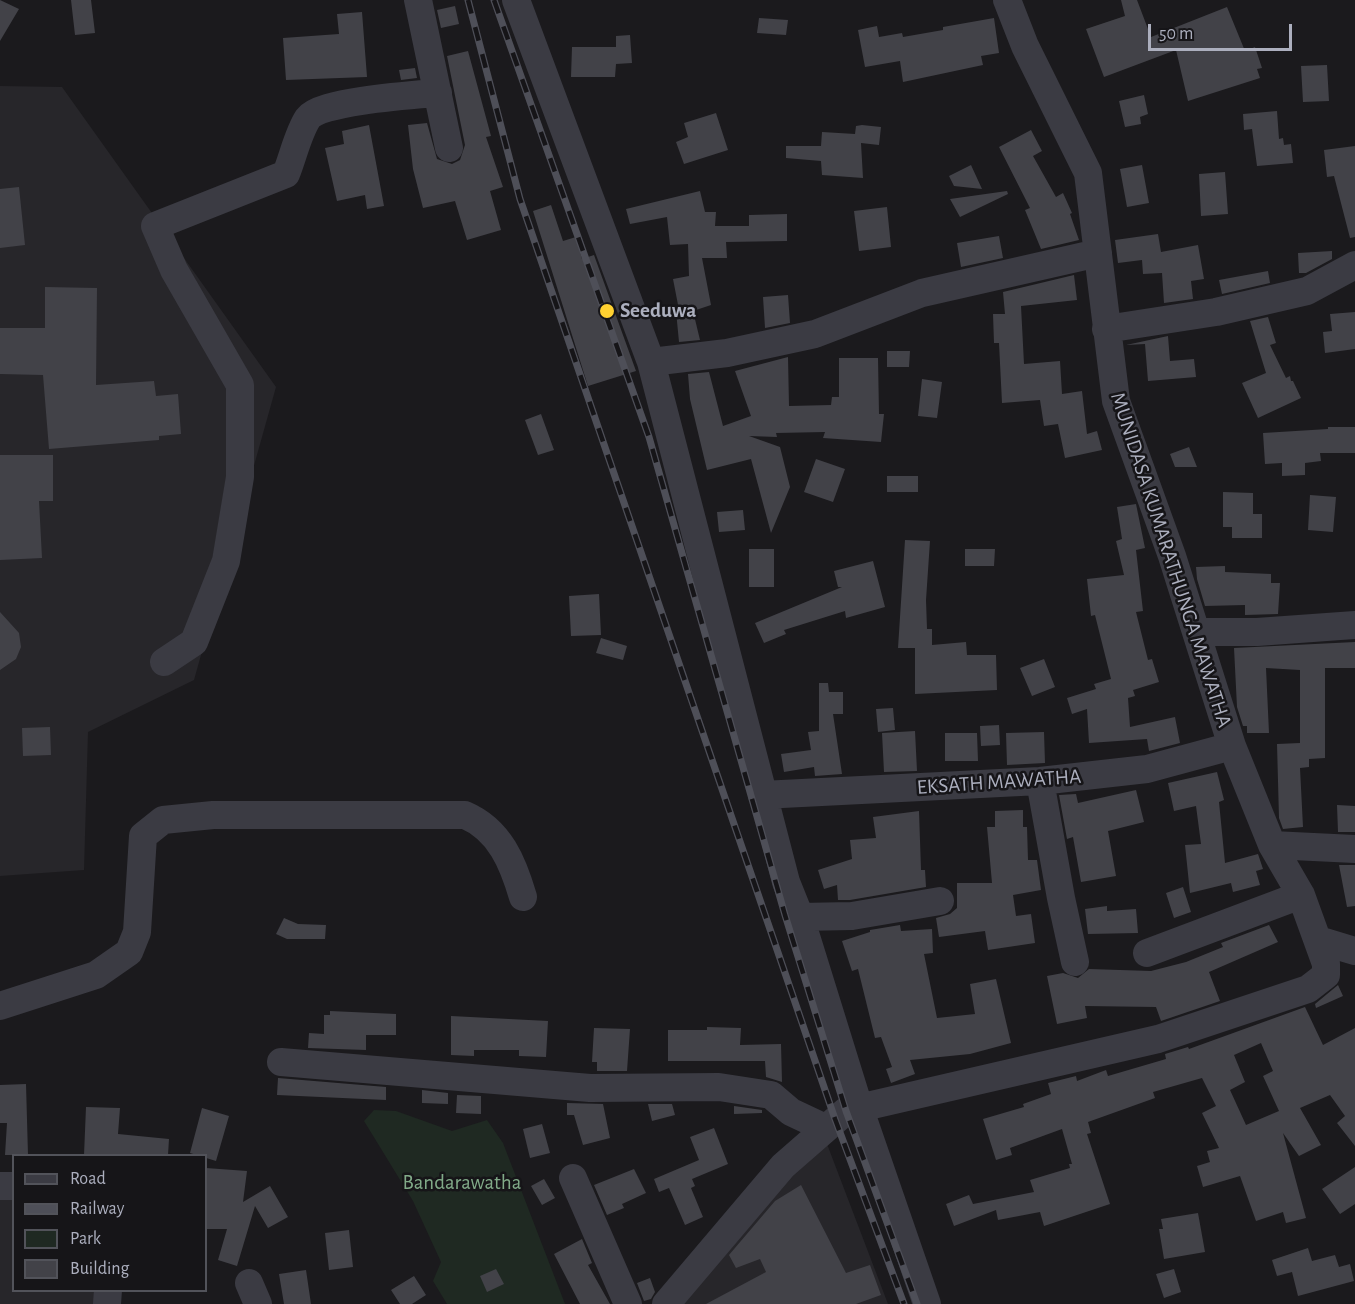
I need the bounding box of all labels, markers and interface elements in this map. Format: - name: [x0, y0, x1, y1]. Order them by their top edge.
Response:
- scale bar: [1151, 12, 1295, 50]
- text: 50 m: [1159, 25, 1193, 43]
- place label: Seeduwa: [620, 298, 696, 324]
- marker: Seeduwa: [598, 302, 616, 320]
- street label: MUNIDASA KUMARATHUNGA MAWATHA: [1105, 389, 1237, 731]
- street label: EKSATH MAWATHA: [916, 764, 1082, 800]
- legend: [12, 1154, 207, 1292]
- text: Road: [70, 1170, 106, 1188]
- park label: Bandarawatha: [403, 1170, 521, 1196]
- text: Railway: [70, 1200, 124, 1218]
- text: Park: [70, 1230, 101, 1248]
- text: Building: [70, 1260, 129, 1278]

